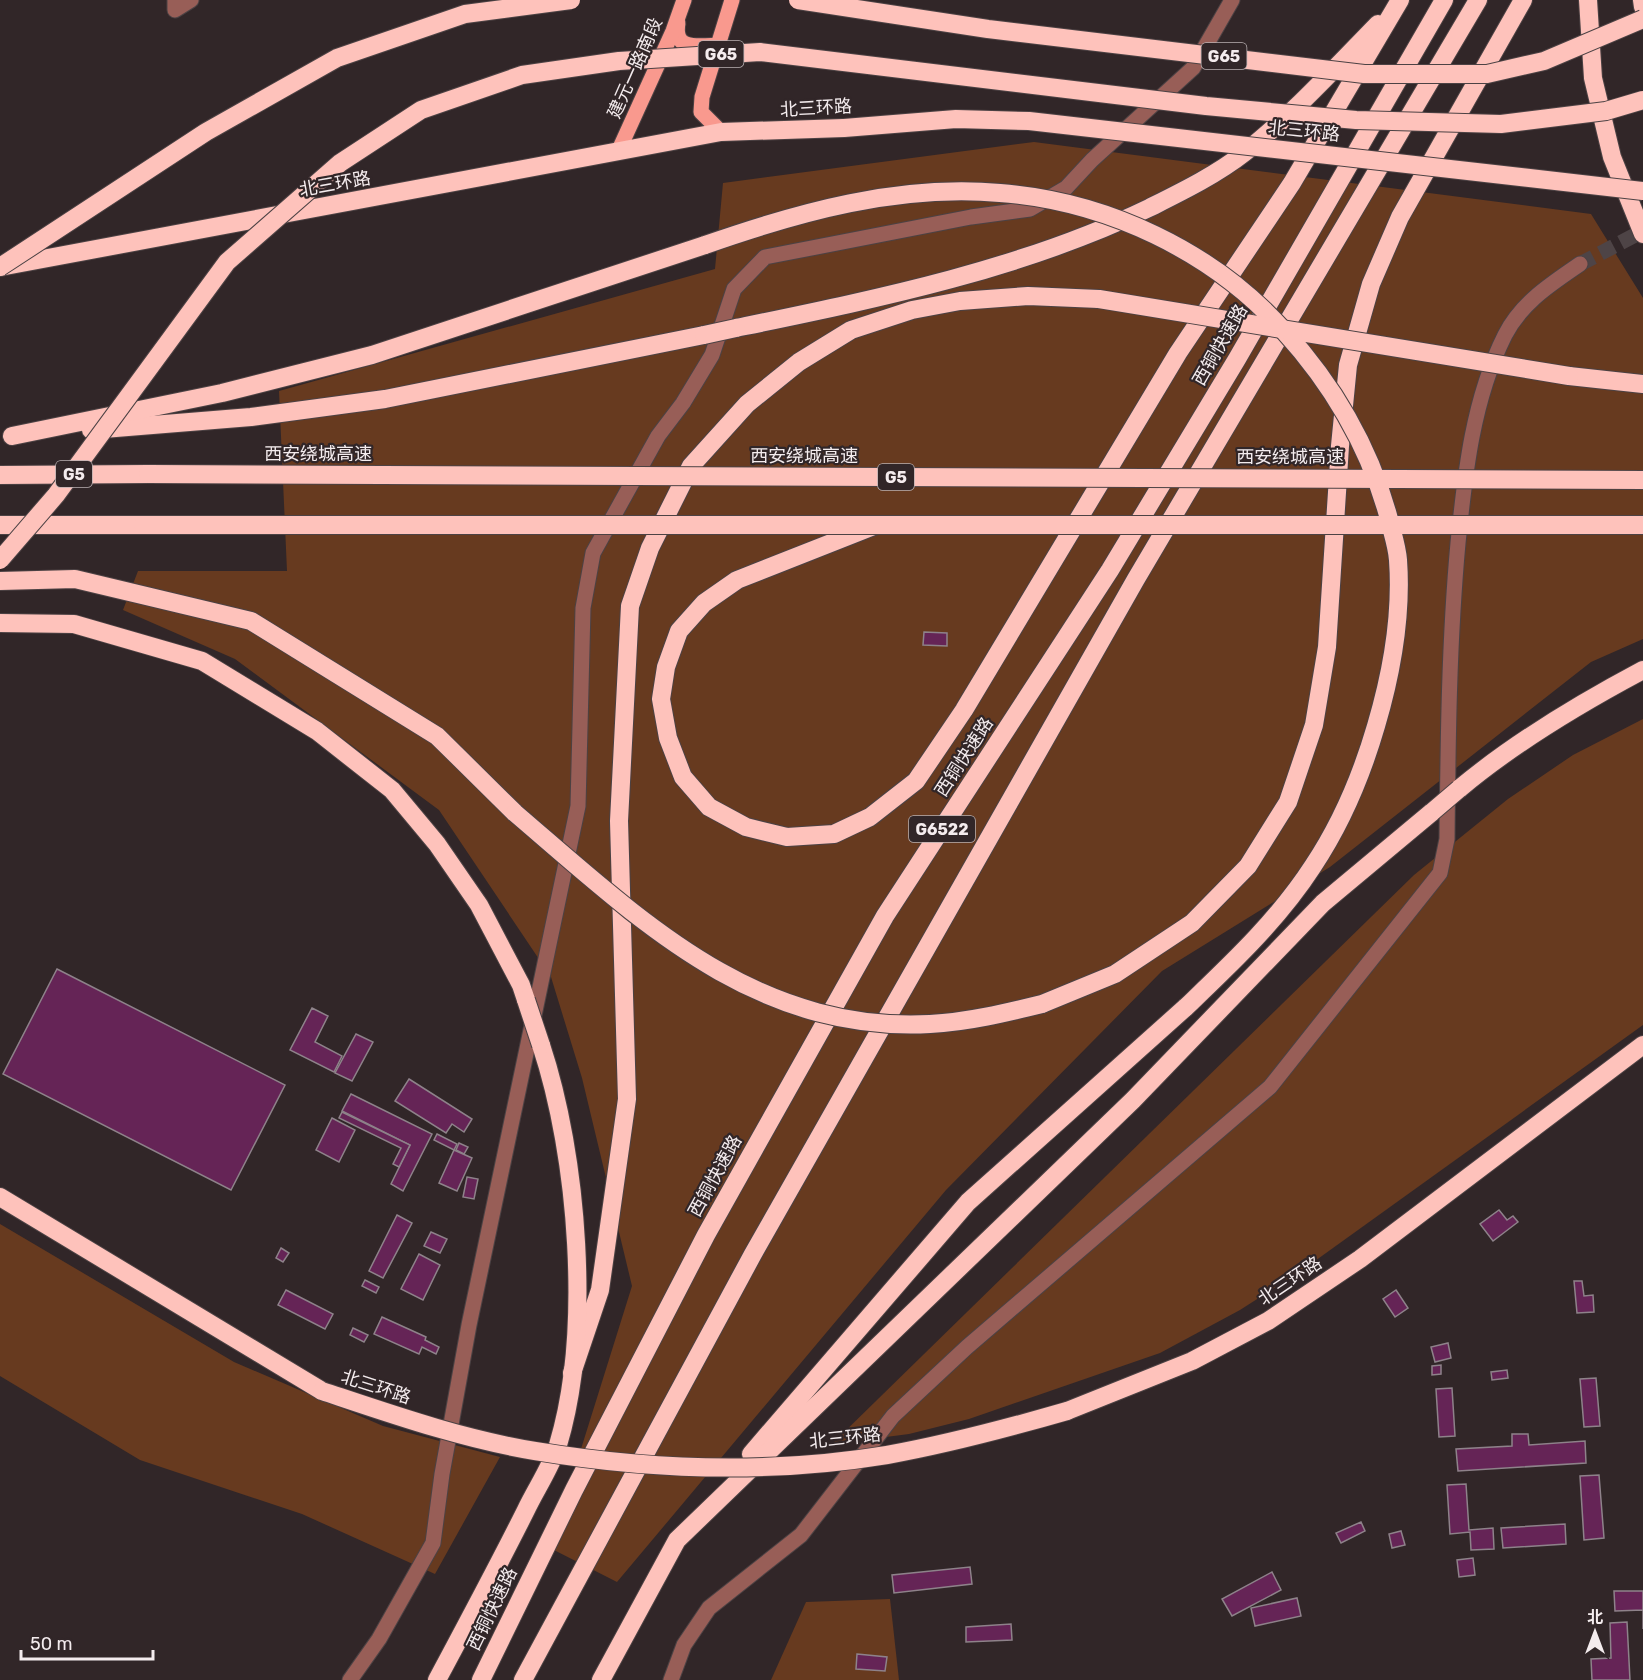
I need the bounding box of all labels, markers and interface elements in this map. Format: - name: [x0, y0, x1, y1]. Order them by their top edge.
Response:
- street label: 建元一路南段: [603, 14, 667, 122]
- road number: G65: [698, 41, 744, 67]
- road number: G65: [1202, 43, 1246, 69]
- street label: 北三环路: [779, 95, 853, 121]
- street label: 北三环路: [1267, 116, 1341, 146]
- street label: 北三环路: [298, 167, 372, 201]
- street label: 西铜快速路: [1188, 301, 1252, 389]
- street label: 西安绕城高速: [264, 443, 372, 465]
- street label: 西安绕城高速: [750, 445, 858, 467]
- street label: 西安绕城高速: [1236, 446, 1344, 468]
- road number: G5: [56, 461, 92, 487]
- road number: G5: [878, 464, 914, 490]
- street label: 西铜快速路: [930, 713, 998, 801]
- road number: G6522: [909, 816, 975, 842]
- street label: 西铜快速路: [684, 1131, 746, 1221]
- street label: 北三环路: [1254, 1252, 1326, 1310]
- street label: 北三环路: [338, 1365, 414, 1409]
- street label: 北三环路: [808, 1423, 882, 1453]
- street label: 西铜快速路: [462, 1564, 522, 1654]
- north arrow: [1565, 1602, 1625, 1662]
- text: 北: [1587, 1608, 1603, 1627]
- scale bar: [21, 1623, 153, 1661]
- text: 50 m: [30, 1633, 73, 1655]

